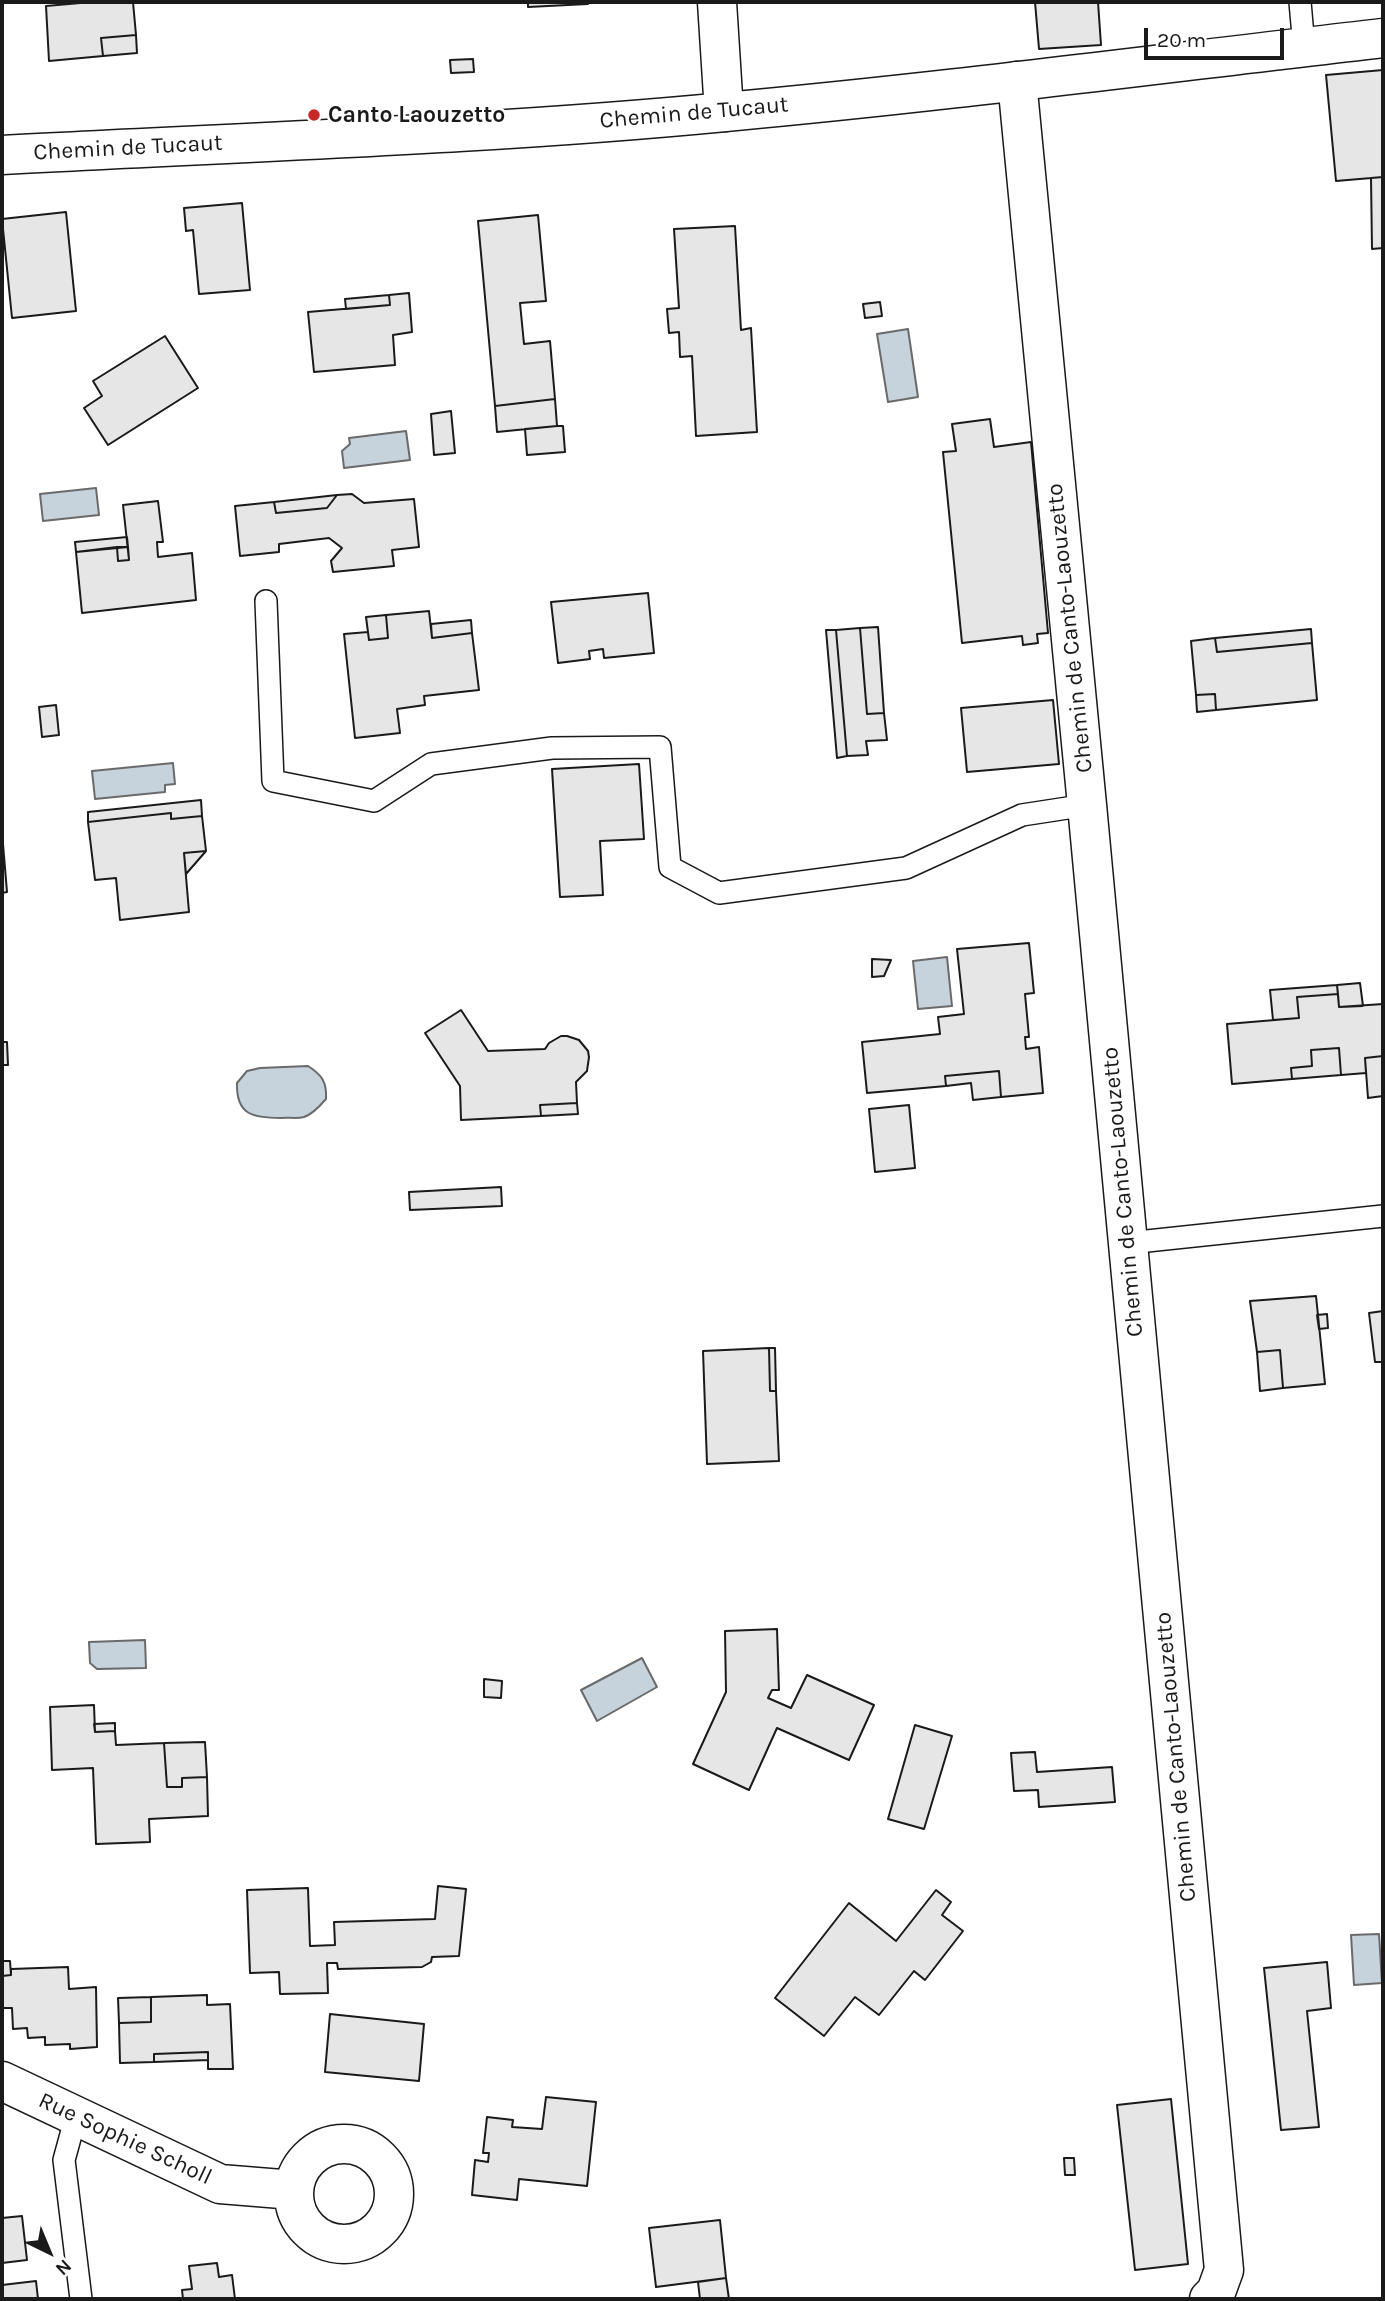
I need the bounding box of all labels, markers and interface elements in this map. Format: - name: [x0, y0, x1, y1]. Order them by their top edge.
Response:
- scale bar: [1147, 14, 1287, 58]
- text: 20 m: [1157, 28, 1206, 52]
- street label: Chemin de Tucaut: [598, 91, 790, 135]
- place label: Canto Laouzetto: [328, 101, 505, 129]
- marker: Canto Laouzetto: [306, 107, 322, 123]
- street label: Chemin de Tucaut: [33, 129, 223, 167]
- street label: Chemin de Canto-Laouzetto: [1041, 482, 1099, 774]
- street label: Chemin de Canto-Laouzetto: [1097, 1046, 1149, 1338]
- street label: Chemin de Canto-Laouzetto: [1150, 1611, 1202, 1903]
- street label: Rue Sophie Scholl: [34, 2087, 216, 2191]
- north arrow: [14, 2217, 84, 2287]
- text: N: [51, 2255, 76, 2280]

